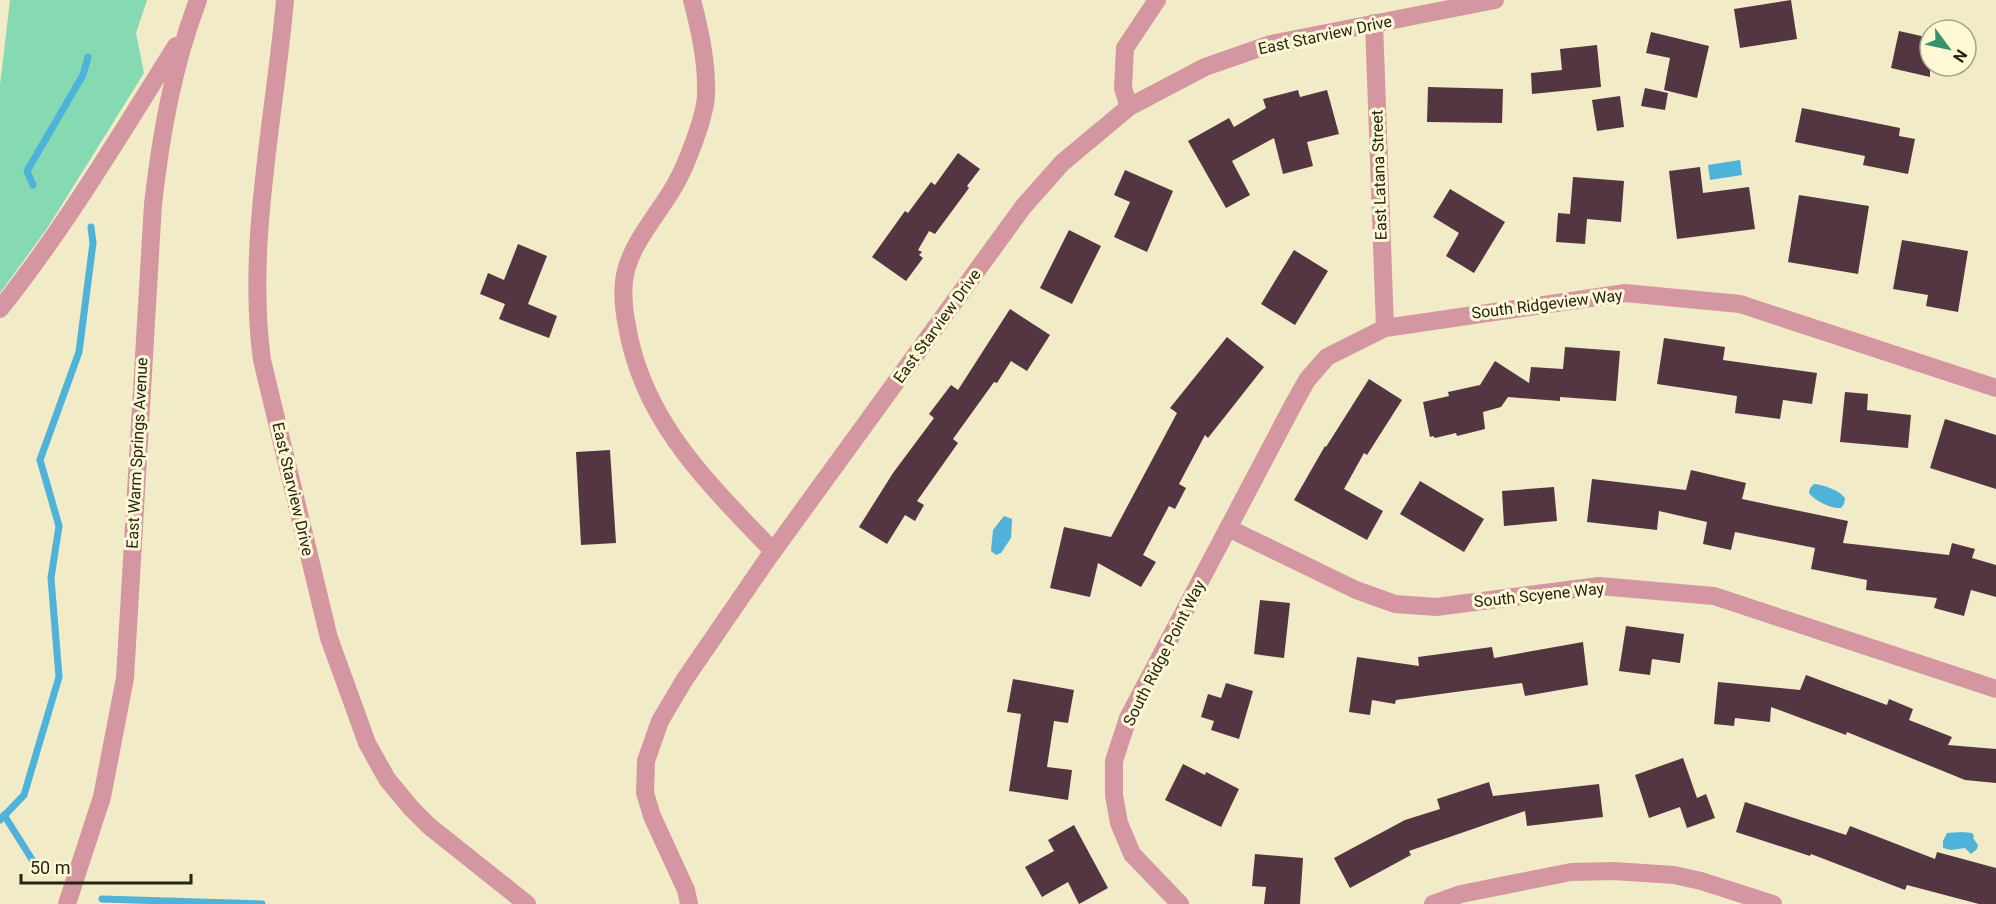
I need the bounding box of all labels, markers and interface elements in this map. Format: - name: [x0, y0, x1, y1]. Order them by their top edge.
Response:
- street label: East Starview Drive: [1256, 12, 1394, 58]
- north arrow: [1918, 18, 1978, 78]
- text: N: [1949, 46, 1971, 66]
- street label: East Latana Street: [1367, 110, 1391, 240]
- street label: East Starview Drive: [889, 265, 985, 387]
- street label: South Ridgeview Way: [1471, 285, 1624, 323]
- street label: East Warm Springs Avenue: [123, 357, 151, 549]
- street label: East Starview Drive: [268, 420, 318, 558]
- street label: South Ridge Point Way: [1119, 577, 1209, 729]
- street label: South Scyene Way: [1473, 579, 1605, 611]
- scale bar: [21, 847, 190, 885]
- text: 50 m: [30, 857, 70, 878]

